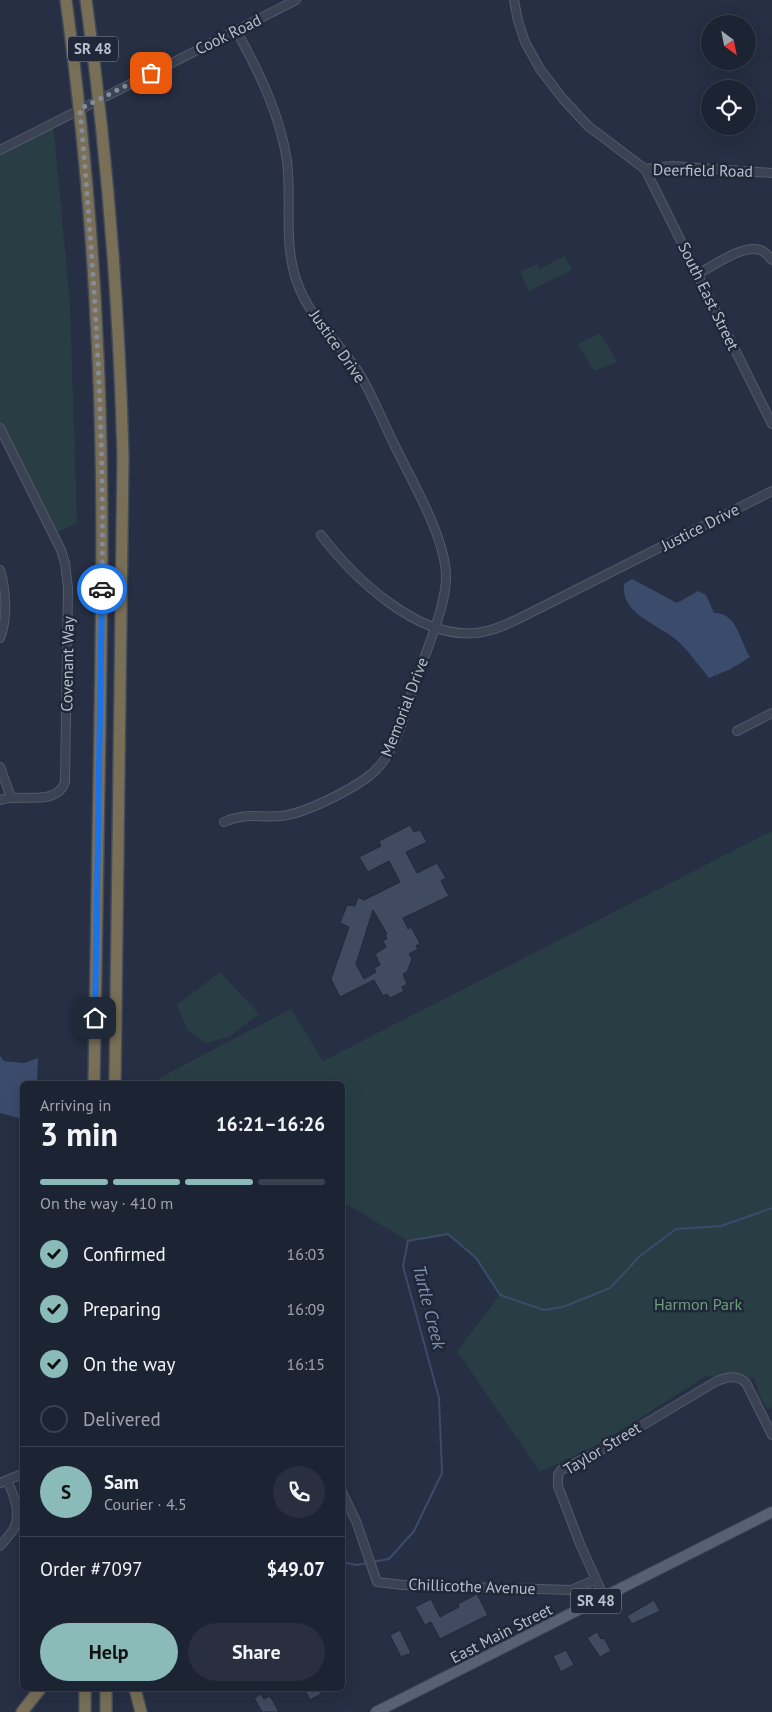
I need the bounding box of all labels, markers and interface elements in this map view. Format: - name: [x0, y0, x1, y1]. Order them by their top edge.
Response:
- street label: Cook Road: [192, 9, 264, 59]
- north arrow: [701, 15, 756, 70]
- map controls: [701, 15, 756, 135]
- road number: SR 48: [68, 36, 118, 62]
- pin: [130, 52, 172, 94]
- icon: bag: [137, 59, 165, 87]
- button: locate: [701, 80, 756, 135]
- street label: Deerfield Road: [653, 159, 753, 181]
- street label: South East Street: [674, 239, 744, 354]
- street label: Justice Drive: [305, 305, 371, 386]
- street label: Justice Drive: [657, 499, 742, 556]
- courier: [77, 564, 127, 614]
- icon: car: [88, 575, 116, 603]
- street label: Covenant Way: [56, 616, 78, 712]
- street label: Memorial Drive: [376, 654, 432, 760]
- pin: [74, 997, 116, 1039]
- icon: home: [81, 1004, 109, 1032]
- text: Arriving in: [40, 1095, 111, 1115]
- text: 16:21–16:26: [216, 1112, 325, 1136]
- text: 3 min: [40, 1113, 118, 1155]
- text: On the way · 410 m: [40, 1193, 173, 1213]
- icon: check: [40, 1240, 68, 1268]
- text: Confirmed: [83, 1242, 166, 1266]
- text: 16:03: [287, 1244, 325, 1264]
- water label: Turtle Creek: [408, 1262, 451, 1352]
- park label: Harmon Park: [654, 1294, 742, 1314]
- icon: check: [40, 1295, 68, 1323]
- text: Preparing: [83, 1297, 161, 1321]
- text: 16:09: [287, 1299, 325, 1319]
- icon: check: [40, 1350, 68, 1378]
- text: On the way: [83, 1352, 175, 1376]
- text: 16:15: [287, 1354, 325, 1374]
- text: Delivered: [83, 1407, 161, 1431]
- street label: Taylor Street: [560, 1417, 645, 1479]
- button: phone: [273, 1466, 325, 1518]
- text: Sam: [104, 1470, 139, 1494]
- text: S: [61, 1480, 71, 1504]
- text: Courier · 4.5: [104, 1494, 187, 1514]
- text: Order #7097: [40, 1557, 143, 1581]
- text: $49.07: [266, 1557, 325, 1581]
- street label: Chillicothe Avenue: [408, 1574, 536, 1598]
- road number: SR 48: [571, 1588, 621, 1614]
- street label: East Main Street: [447, 1598, 556, 1667]
- button: Help: [40, 1623, 178, 1681]
- button: Share: [188, 1623, 325, 1681]

